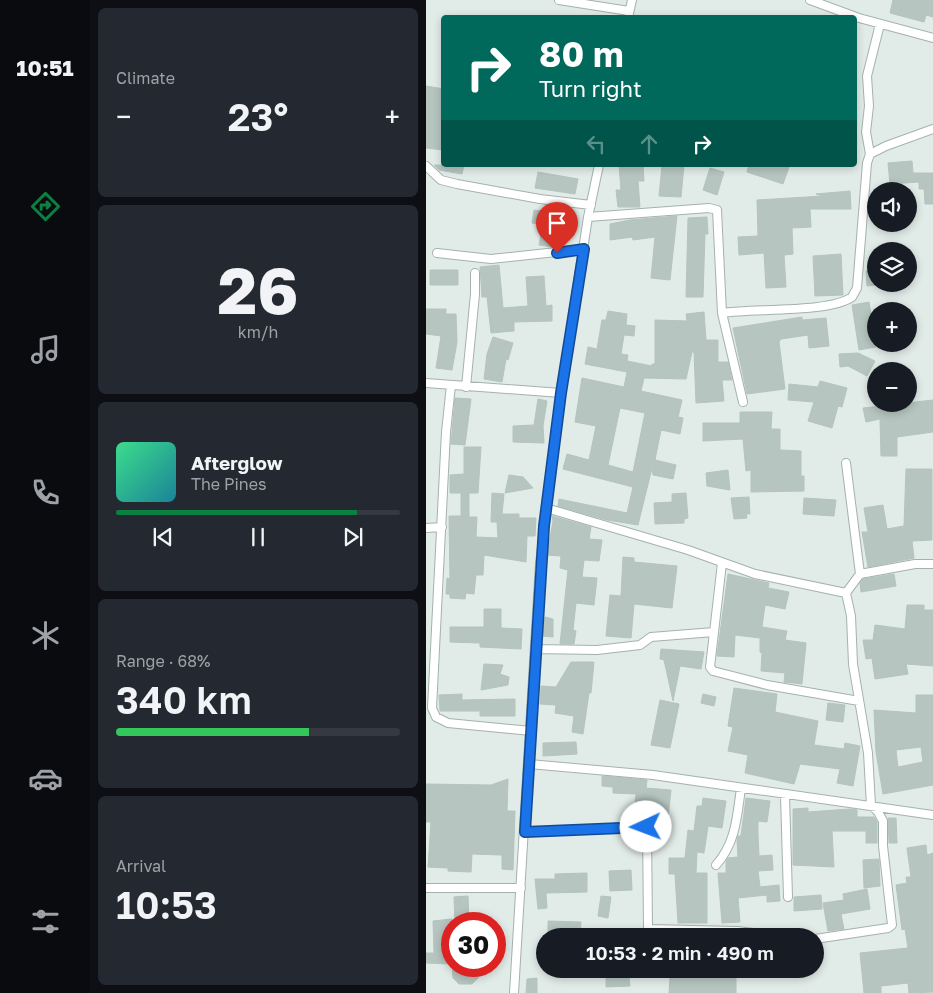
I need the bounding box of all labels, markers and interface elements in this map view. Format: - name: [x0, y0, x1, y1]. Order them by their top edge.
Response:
- text: 80 m: [539, 33, 624, 75]
- icon: right: [456, 35, 521, 100]
- text: 10:51: [16, 54, 74, 81]
- text: Climate: [116, 68, 175, 88]
- text: Turn right: [539, 75, 642, 102]
- text: 23°: [228, 94, 288, 139]
- text: −: [116, 100, 131, 133]
- text: +: [385, 100, 400, 133]
- icon: left: [582, 130, 610, 158]
- icon: ahead: [635, 130, 663, 158]
- icon: right: [688, 130, 716, 158]
- map controls: [867, 182, 917, 412]
- button: sound: [867, 182, 917, 232]
- icon: directions: [28, 189, 63, 224]
- pin: [536, 202, 578, 253]
- icon: arrive: [543, 209, 571, 237]
- button: layers: [867, 242, 917, 292]
- text: 26: [218, 250, 298, 328]
- button: +: [867, 302, 917, 352]
- text: km/h: [238, 322, 278, 342]
- icon: music: [28, 332, 63, 367]
- button: −: [867, 362, 917, 412]
- text: Afterglow: [191, 451, 282, 474]
- text: The Pines: [191, 474, 266, 494]
- icon: phone: [28, 475, 63, 510]
- icon: previous: [149, 523, 177, 551]
- icon: pause: [244, 523, 272, 551]
- icon: next: [339, 523, 367, 551]
- icon: climate: [28, 618, 63, 653]
- text: Range · 68%: [116, 651, 210, 671]
- text: 340 km: [116, 677, 252, 722]
- icon: car: [28, 761, 63, 796]
- position arrow: [619, 800, 671, 852]
- text: Arrival: [116, 856, 166, 876]
- text: 10:53: [116, 882, 217, 927]
- icon: filters: [28, 904, 63, 939]
- speed limit sign: 30: [441, 912, 506, 977]
- text: 10:53 · 2 min · 490 m: [586, 941, 774, 964]

